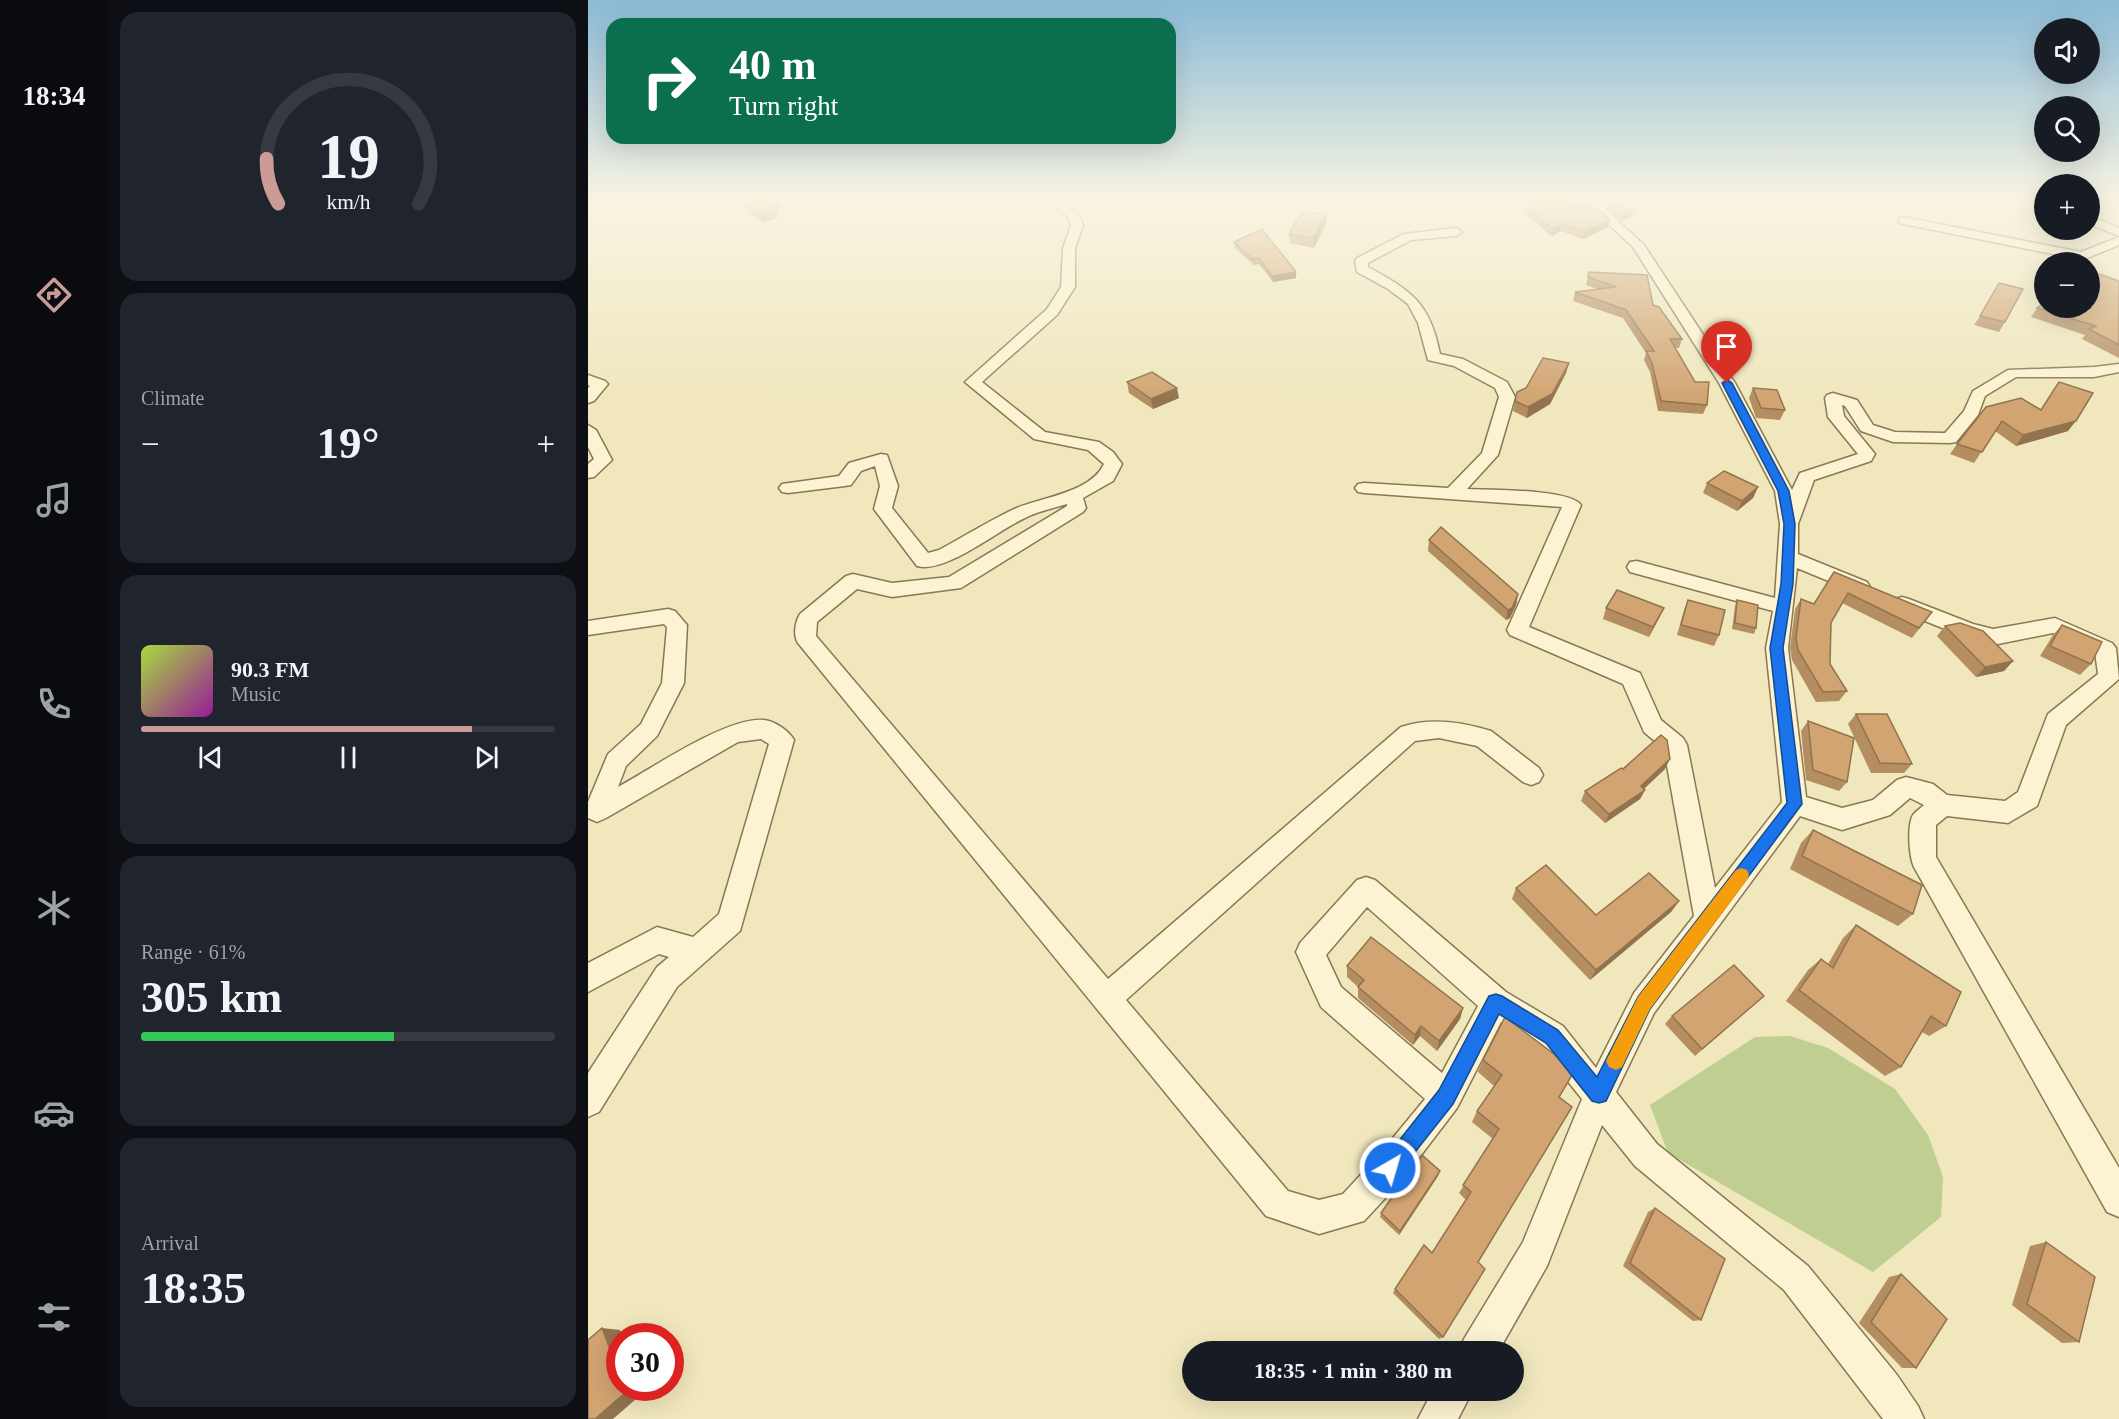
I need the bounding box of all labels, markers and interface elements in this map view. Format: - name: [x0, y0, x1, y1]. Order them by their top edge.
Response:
- map controls: [2034, 18, 2100, 318]
- button: sound: [2034, 18, 2100, 84]
- icon: right: [630, 42, 708, 120]
- text: 40 m: [729, 42, 817, 88]
- text: 18:34: [23, 81, 86, 111]
- text: Turn right: [729, 91, 838, 121]
- button: search: [2034, 96, 2100, 162]
- text: 19: [317, 122, 379, 191]
- button: +: [2034, 174, 2100, 240]
- text: km/h: [326, 190, 370, 214]
- button: −: [2034, 252, 2100, 318]
- icon: directions: [33, 274, 75, 316]
- pin: [1701, 321, 1752, 383]
- icon: arrive: [1710, 330, 1743, 363]
- text: Climate: [141, 387, 204, 409]
- text: 19°: [317, 418, 380, 468]
- text: −: [141, 426, 160, 462]
- text: +: [536, 426, 555, 462]
- icon: music: [33, 479, 75, 521]
- text: 90.3 FM: [231, 657, 309, 682]
- icon: phone: [33, 683, 75, 725]
- text: Music: [231, 683, 281, 705]
- icon: previous: [194, 741, 227, 774]
- icon: pause: [332, 741, 365, 774]
- icon: next: [470, 741, 503, 774]
- icon: climate: [33, 887, 75, 929]
- text: Range · 61%: [141, 941, 245, 963]
- text: 305 km: [141, 972, 282, 1022]
- icon: car: [33, 1092, 75, 1134]
- position arrow: [1358, 1136, 1422, 1200]
- text: Arrival: [141, 1232, 199, 1254]
- text: 18:35: [141, 1263, 246, 1313]
- icon: filters: [33, 1296, 75, 1338]
- speed limit sign: 30: [606, 1323, 684, 1401]
- text: 18:35 · 1 min · 380 m: [1254, 1358, 1452, 1383]

